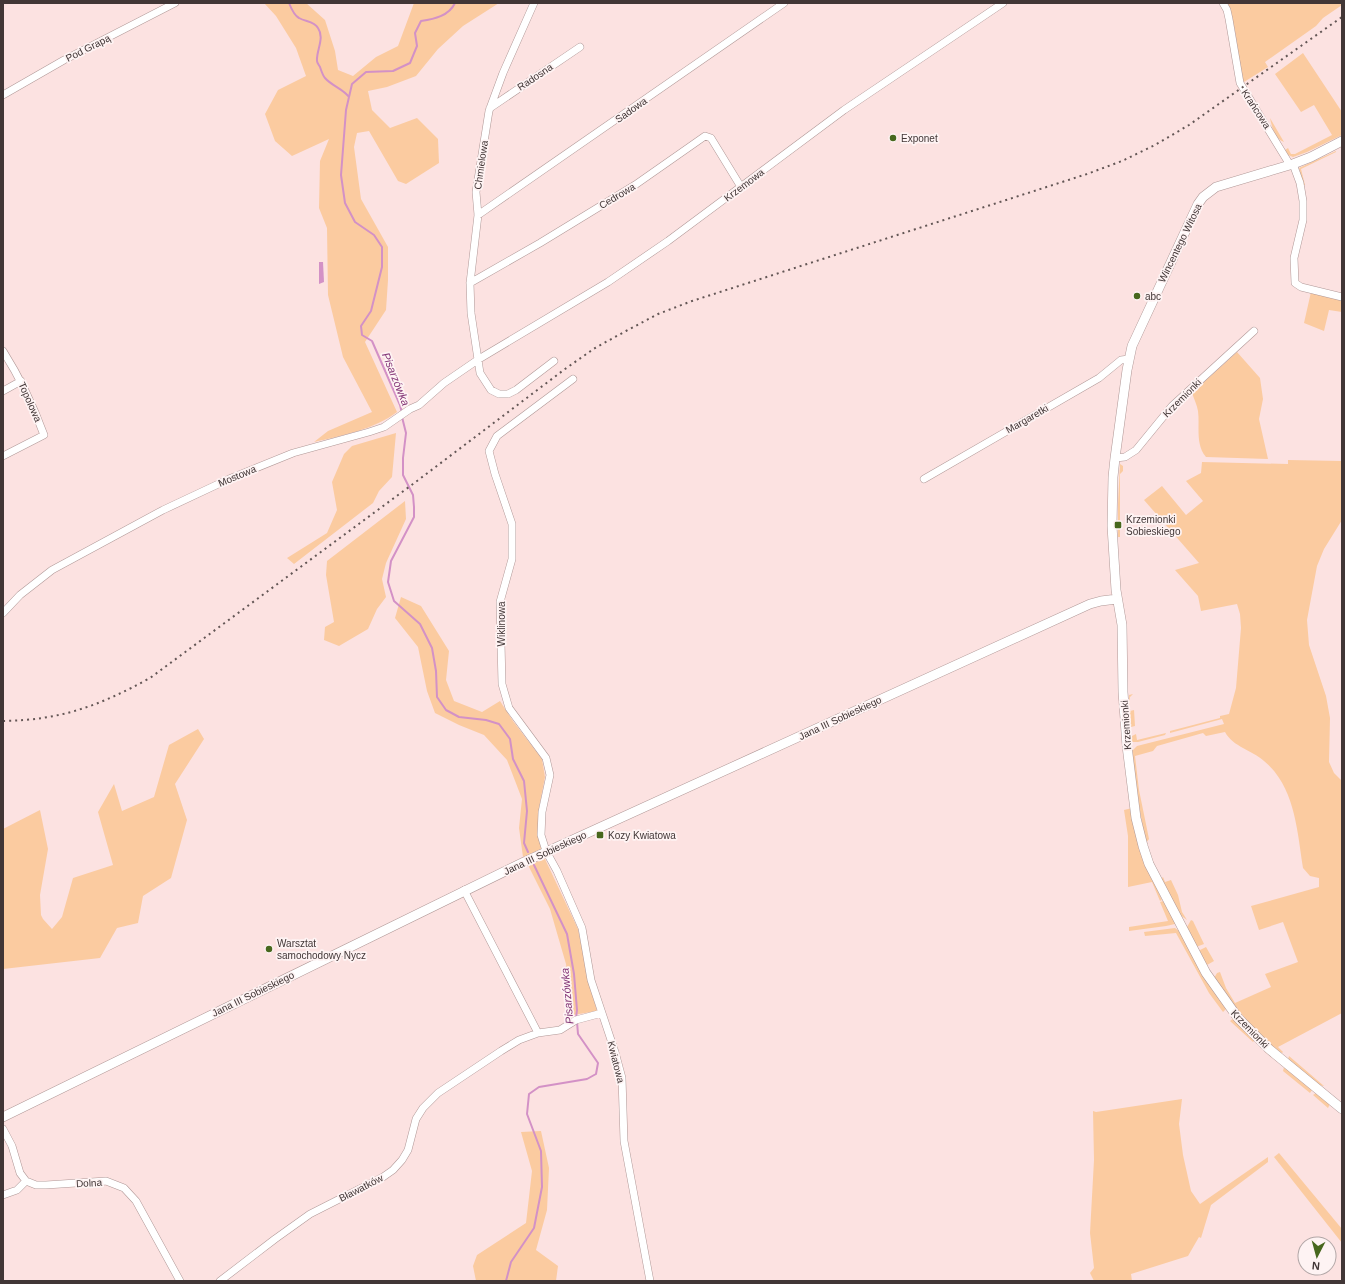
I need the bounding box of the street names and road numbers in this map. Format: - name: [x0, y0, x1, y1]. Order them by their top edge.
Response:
- street label: Pod Grapą: [64, 32, 112, 64]
- street label: Radosna: [515, 61, 555, 93]
- street label: Krańcowa: [1239, 87, 1273, 131]
- street label: Sadowa: [613, 95, 649, 125]
- street label: Chmielowa: [472, 139, 490, 190]
- street label: Krzemowa: [722, 166, 767, 204]
- street label: Cedrowa: [597, 181, 637, 211]
- street label: Wincentego Witosa: [1156, 201, 1204, 284]
- street label: Krzemionki: [1161, 377, 1203, 419]
- street label: Topolowa: [16, 380, 44, 424]
- street label: Margaretki: [1004, 402, 1050, 436]
- street label: Mostowa: [216, 463, 258, 489]
- street label: Wiklinowa: [496, 601, 507, 647]
- street label: Jana III Sobieskiego: [797, 694, 884, 742]
- street label: Krzemionki: [1119, 700, 1133, 750]
- street label: Jana III Sobieskiego: [502, 829, 589, 877]
- street label: Jana III Sobieskiego: [210, 969, 296, 1019]
- street label: Krzemionki: [1229, 1007, 1271, 1051]
- street label: Kwiatowa: [605, 1040, 627, 1085]
- street label: Bławatków: [337, 1172, 385, 1204]
- street label: Dolna: [76, 1177, 103, 1189]

